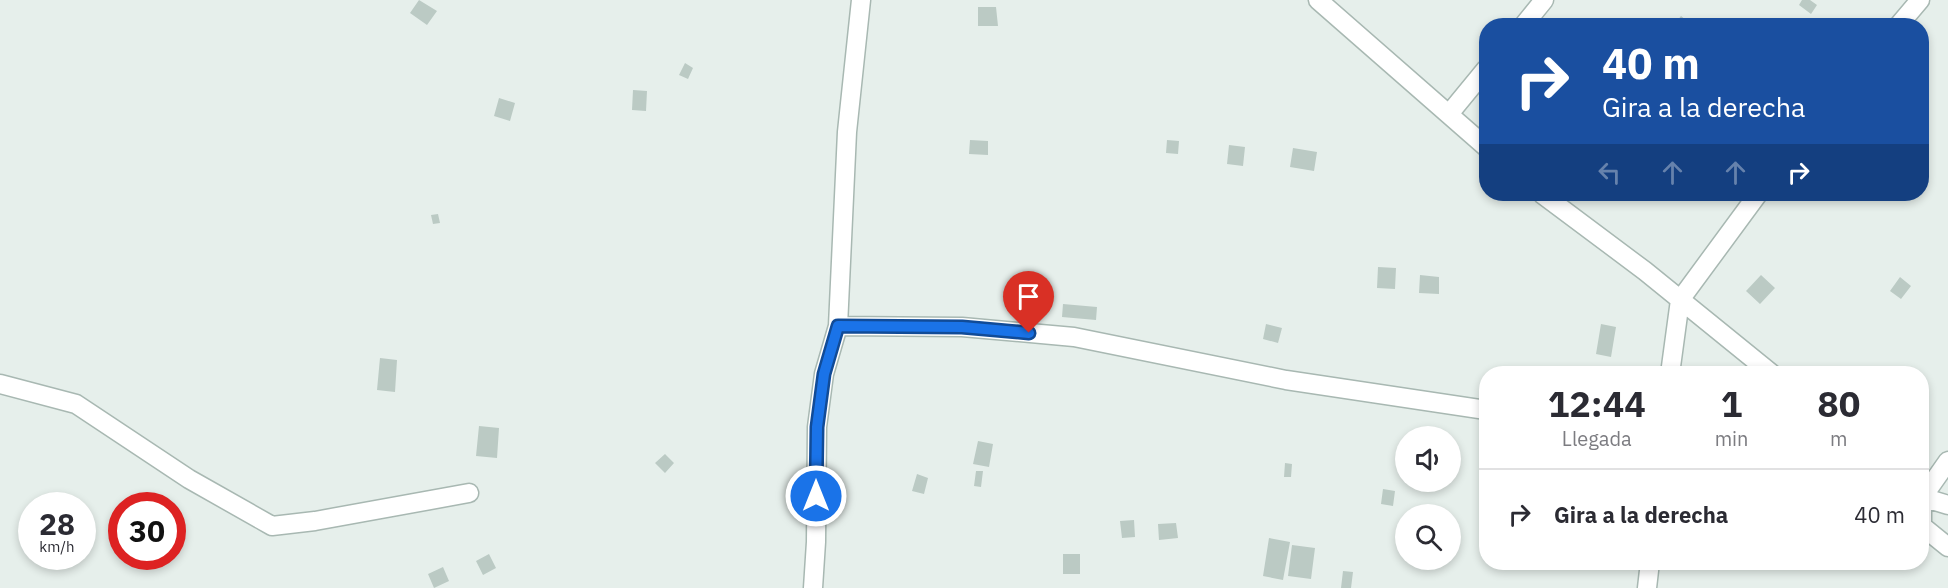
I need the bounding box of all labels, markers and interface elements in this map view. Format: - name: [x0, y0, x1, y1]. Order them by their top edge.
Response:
- text: 40 m: [1602, 36, 1700, 91]
- icon: right: [1503, 42, 1581, 120]
- text: Gira a la derecha: [1602, 89, 1805, 124]
- icon: left: [1593, 156, 1626, 189]
- icon: ahead: [1656, 156, 1689, 189]
- icon: ahead: [1719, 156, 1752, 189]
- icon: right: [1782, 156, 1815, 189]
- pin: [1003, 271, 1054, 333]
- icon: arrive: [1012, 280, 1045, 313]
- text: 12:44: [1548, 380, 1646, 427]
- text: 1: [1721, 380, 1742, 427]
- text: 80: [1817, 380, 1860, 427]
- text: Llegada: [1562, 425, 1632, 452]
- text: min: [1715, 425, 1748, 452]
- text: m: [1830, 425, 1847, 452]
- map controls: [1395, 426, 1461, 570]
- button: sound: [1395, 426, 1461, 492]
- position arrow: [784, 464, 848, 528]
- speed limit sign: 30: [108, 492, 186, 570]
- icon: right: [1503, 498, 1536, 531]
- text: Gira a la derecha: [1554, 500, 1728, 529]
- text: 40 m: [1854, 500, 1905, 529]
- text: 28: [39, 504, 75, 543]
- button: search: [1395, 504, 1461, 570]
- text: km/h: [39, 537, 75, 556]

